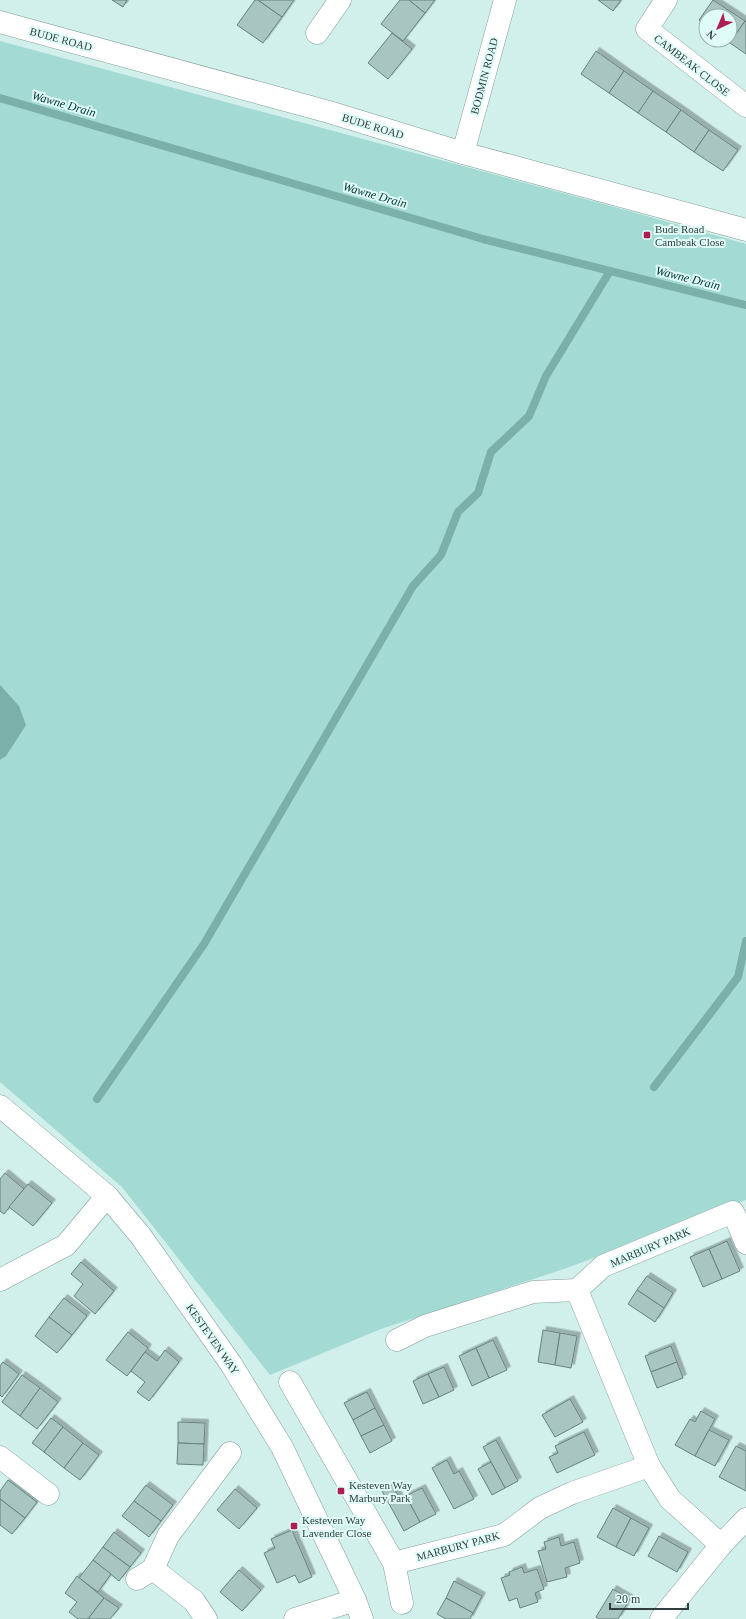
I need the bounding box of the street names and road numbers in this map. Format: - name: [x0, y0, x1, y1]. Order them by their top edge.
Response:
- street label: BUDE ROAD: [29, 25, 93, 53]
- street label: CAMBEAK CLOSE: [652, 32, 732, 98]
- street label: BODMIN ROAD: [468, 36, 500, 115]
- street label: BUDE ROAD: [341, 111, 405, 141]
- street label: MARBURY PARK: [608, 1225, 692, 1269]
- street label: KESTEVEN WAY: [184, 1301, 242, 1377]
- street label: MARBURY PARK: [415, 1529, 501, 1563]

